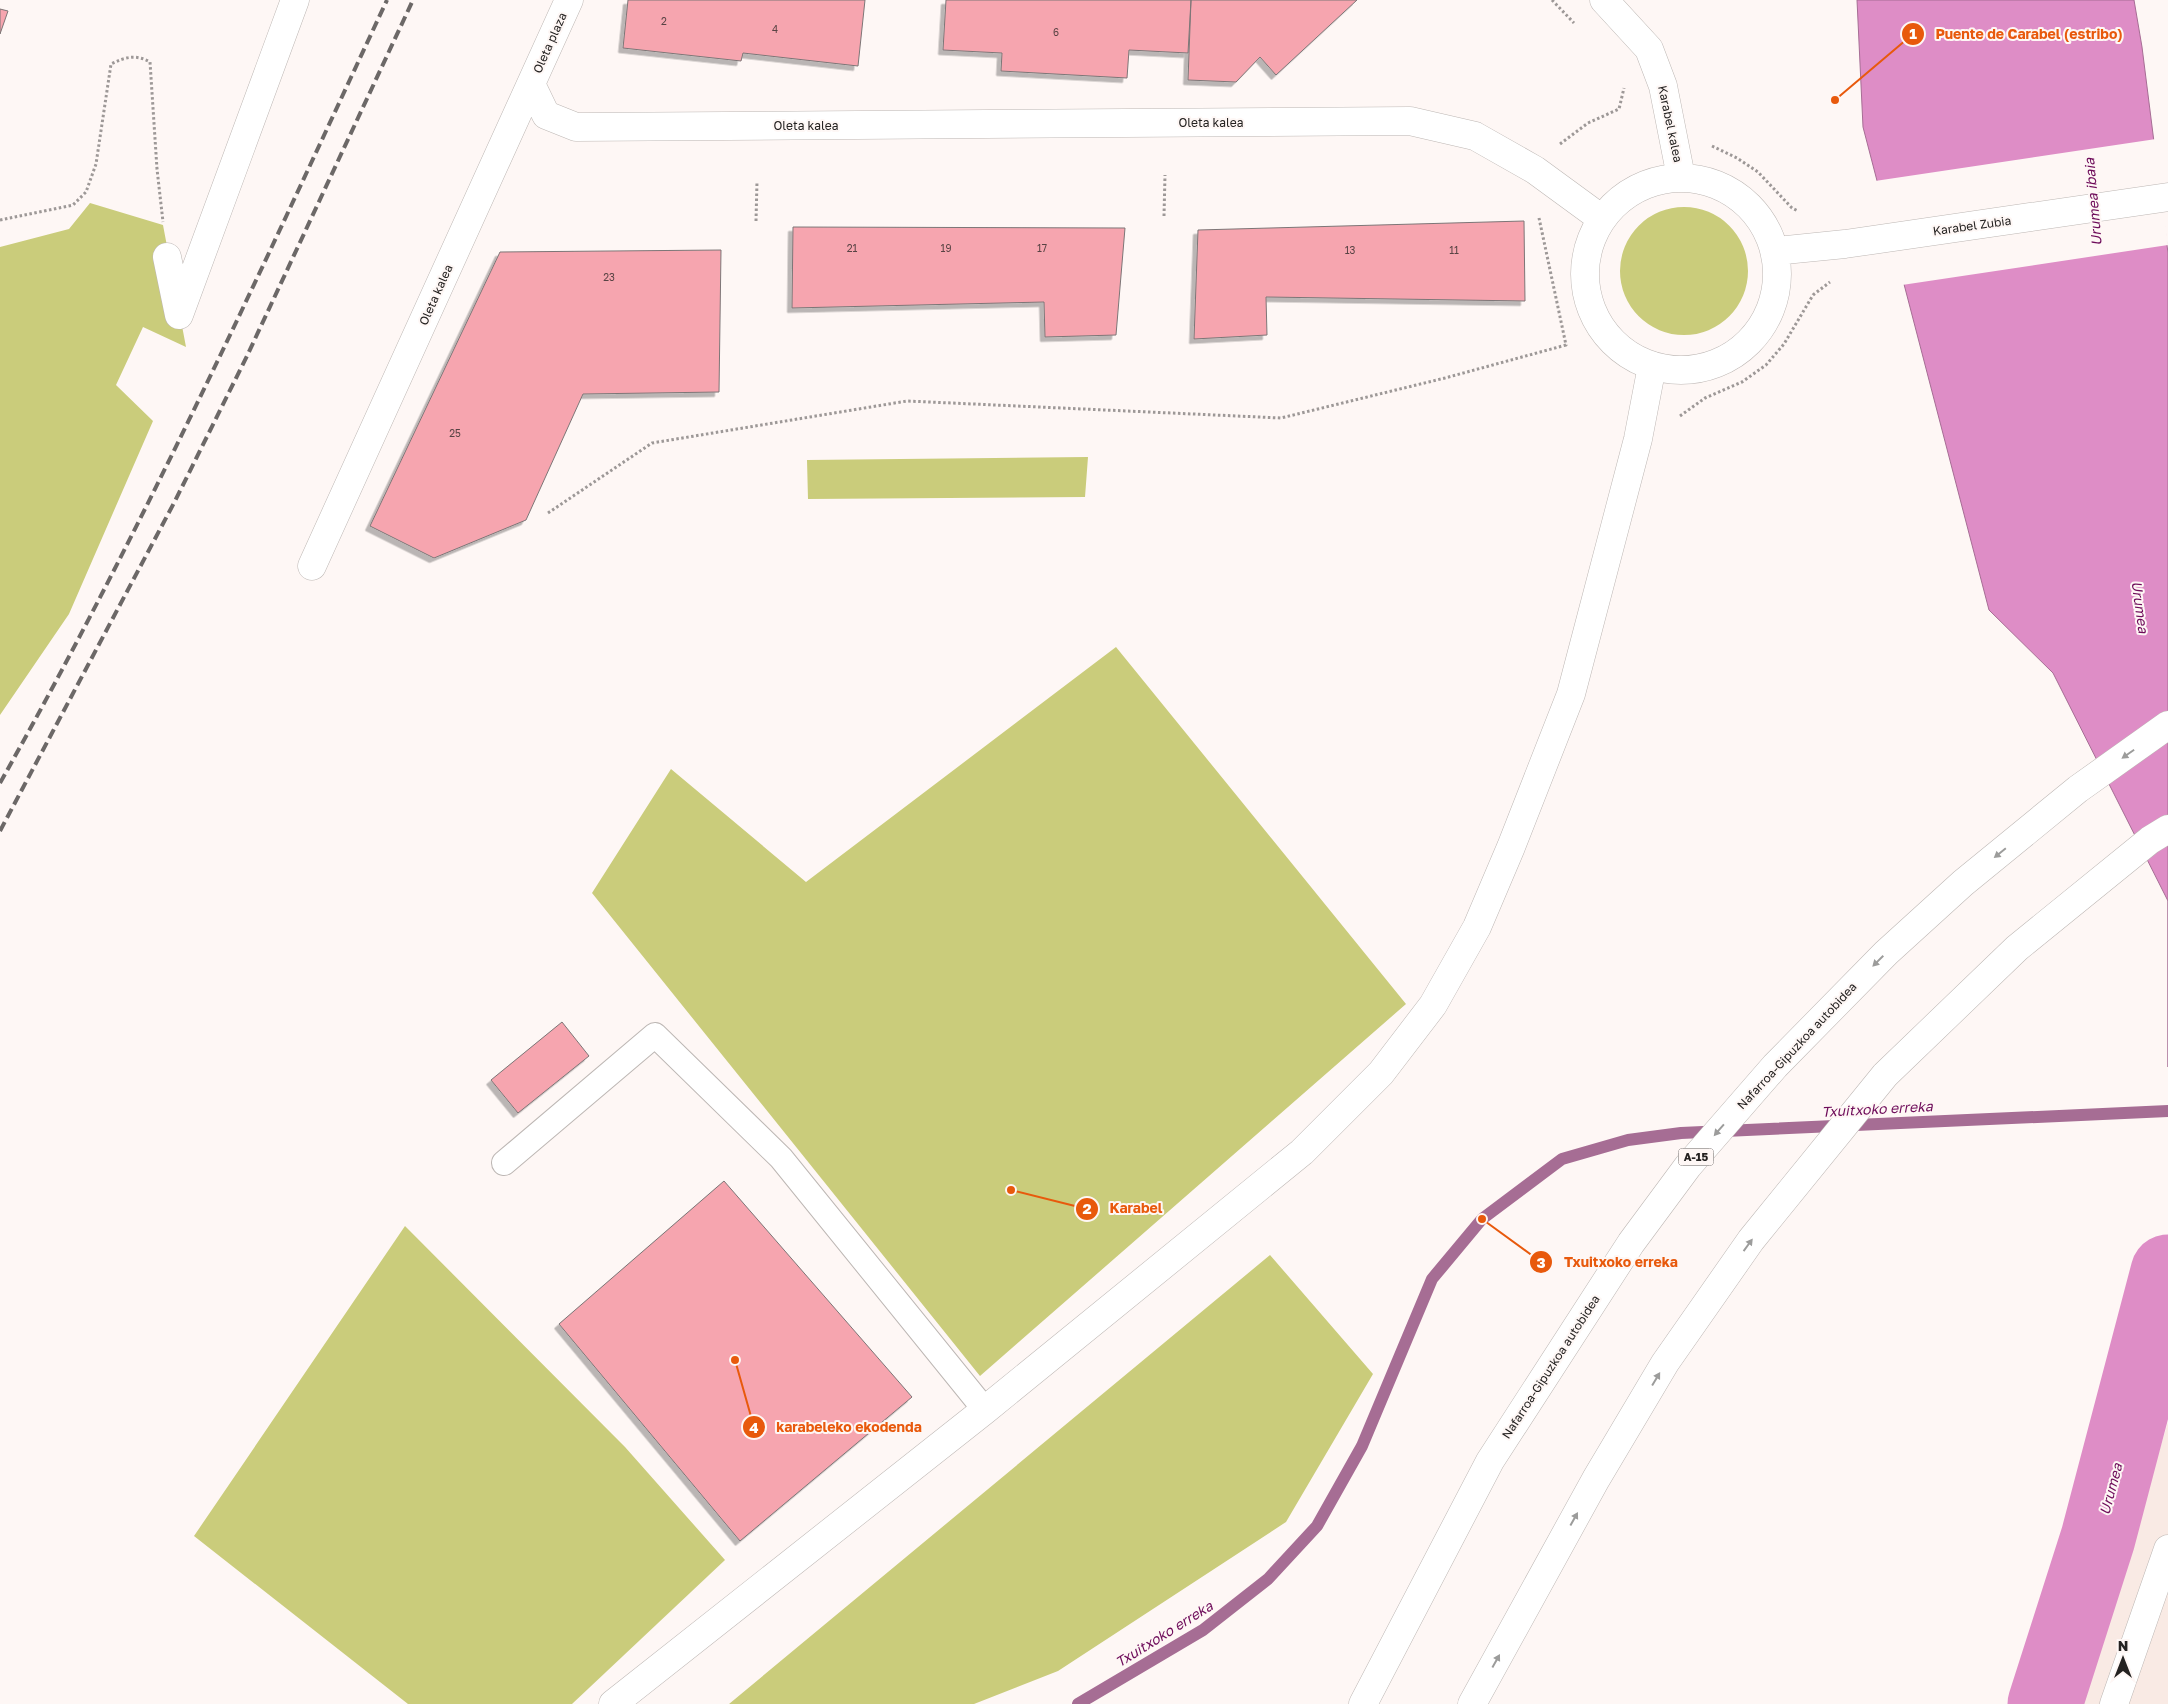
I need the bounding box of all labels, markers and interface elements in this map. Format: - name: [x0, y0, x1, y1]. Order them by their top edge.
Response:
- street label: Oleta plaza: [529, 10, 570, 76]
- house number: 2: [661, 15, 667, 27]
- callout: Puente de Carabel (estribo): [1901, 20, 2133, 49]
- house number: 4: [772, 23, 778, 35]
- text: 1: [1909, 24, 1917, 42]
- text: Puente de Carabel (estribo): [1935, 25, 2123, 42]
- house number: 6: [1053, 26, 1059, 38]
- street label: Karabel kalea: [1655, 84, 1686, 164]
- street label: Oleta kalea: [1178, 115, 1244, 130]
- street label: Oleta kalea: [773, 118, 839, 133]
- water label: Urumea ibaia: [2080, 156, 2105, 247]
- street label: Karabel Zubia: [1932, 213, 2012, 238]
- house number: 21: [847, 242, 857, 254]
- house number: 19: [941, 242, 951, 254]
- house number: 17: [1037, 242, 1047, 254]
- house number: 13: [1345, 244, 1355, 256]
- house number: 11: [1449, 244, 1459, 256]
- street label: Oleta kalea: [415, 262, 456, 328]
- house number: 23: [603, 271, 615, 283]
- house number: 25: [449, 427, 461, 439]
- water label: Urumea: [2128, 580, 2153, 635]
- one-way arrow: [2121, 749, 2135, 759]
- one-way arrow: [1994, 848, 2007, 859]
- one-way arrow: [1873, 955, 1885, 967]
- street label: Nafarroa-Gipuzkoa autobidea: [1734, 979, 1860, 1112]
- water label: Txuitxoko erreka: [1821, 1097, 1934, 1120]
- one-way arrow: [1714, 1124, 1725, 1137]
- road number: A-15: [1678, 1148, 1714, 1166]
- callout: Karabel: [1075, 1194, 1173, 1223]
- text: 2: [1082, 1199, 1092, 1217]
- text: Karabel: [1109, 1199, 1163, 1216]
- one-way arrow: [1743, 1238, 1753, 1252]
- callout: Txuitxoko erreka: [1529, 1248, 1688, 1277]
- text: 3: [1536, 1253, 1546, 1271]
- text: Txuitxoko erreka: [1564, 1253, 1678, 1270]
- street label: Nafarroa-Gipuzkoa autobidea: [1498, 1292, 1603, 1441]
- one-way arrow: [1652, 1372, 1661, 1385]
- callout: karabeleko ekodenda: [742, 1413, 932, 1442]
- text: 4: [749, 1418, 759, 1436]
- text: karabeleko ekodenda: [776, 1418, 922, 1435]
- water label: Urumea: [2096, 1460, 2126, 1516]
- one-way arrow: [1570, 1512, 1578, 1526]
- water label: Txuitxoko erreka: [1112, 1596, 1216, 1670]
- north arrow: [2098, 1634, 2148, 1684]
- text: N: [2118, 1637, 2128, 1654]
- one-way arrow: [1491, 1655, 1500, 1668]

